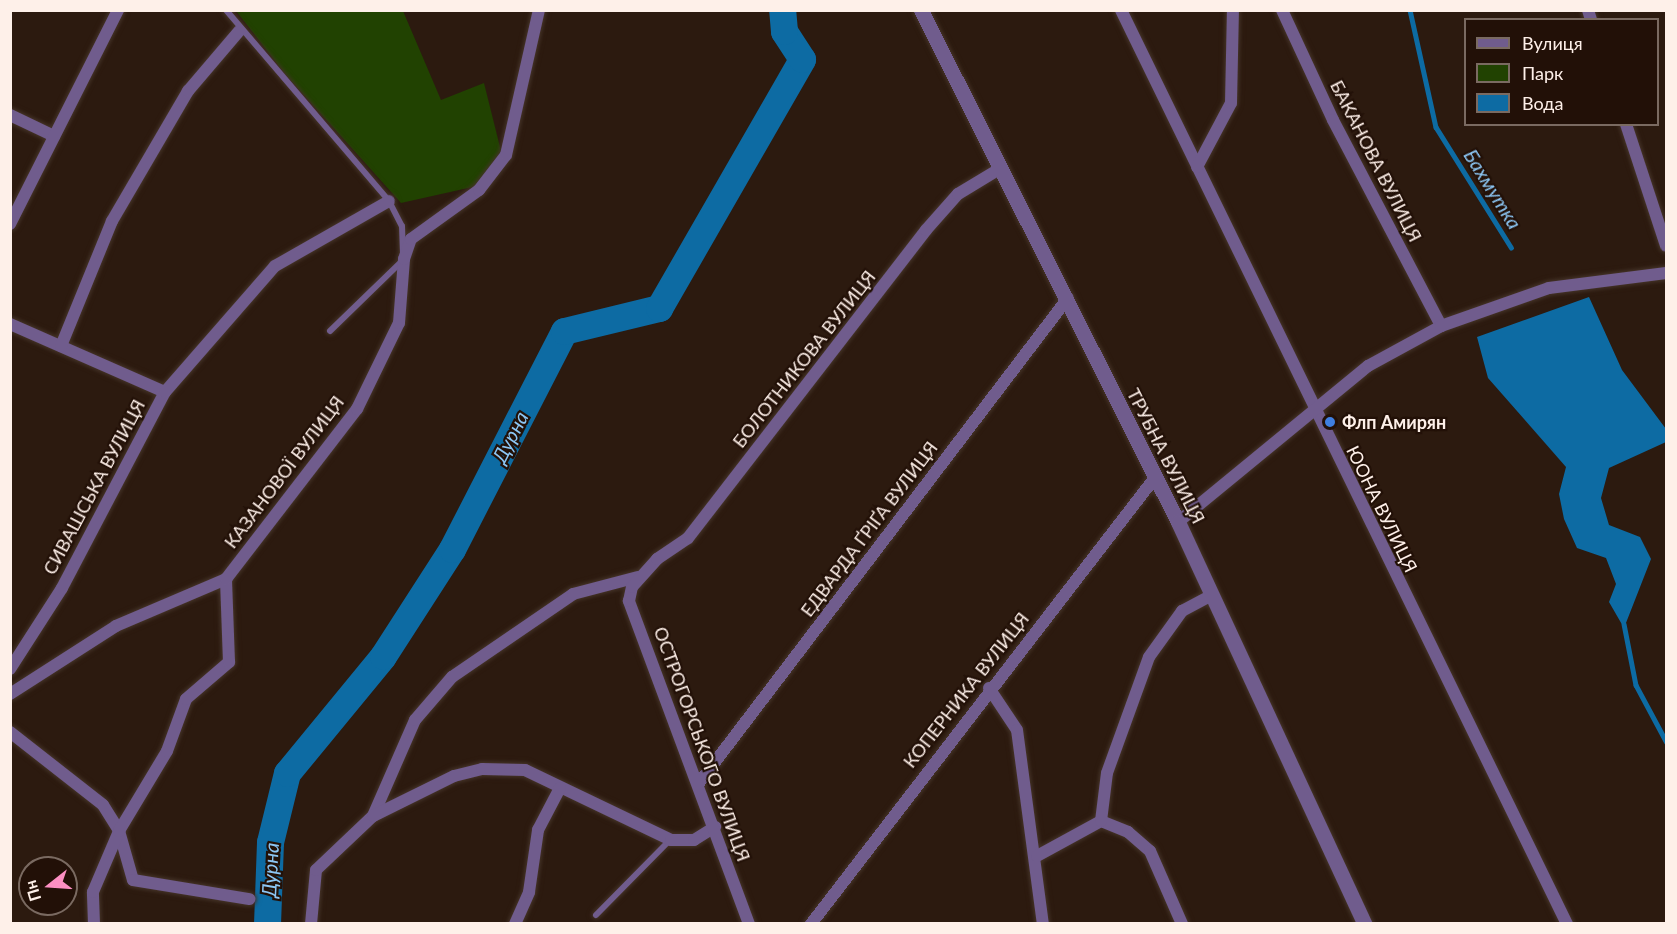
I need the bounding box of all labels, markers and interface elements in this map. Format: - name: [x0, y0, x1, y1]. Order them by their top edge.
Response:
- legend: [1464, 18, 1659, 126]
- text: Вулиця: [1522, 32, 1583, 54]
- text: Парк: [1522, 62, 1563, 84]
- street label: БАКАНОВА ВУЛИЦЯ: [1326, 77, 1426, 245]
- text: Вода: [1522, 92, 1563, 114]
- water label: Бахмутка: [1459, 145, 1527, 233]
- street label: БОЛОТНИКОВА ВУЛИЦЯ: [728, 266, 880, 452]
- street label: ТРУБНА ВУЛИЦЯ: [1123, 385, 1209, 527]
- street label: КАЗАНОВОЇ ВУЛИЦЯ: [220, 392, 348, 552]
- street label: СИВАШСЬКА ВУЛИЦЯ: [39, 396, 149, 578]
- water label: Дурна: [487, 407, 533, 467]
- place label: Флп Амирян: [1342, 411, 1446, 433]
- marker: Флп Амирян: [1323, 415, 1337, 429]
- street label: ЕДВАРДА ҐРІҐА ВУЛИЦЯ: [796, 437, 942, 621]
- street label: ЮОНА ВУЛИЦЯ: [1342, 442, 1422, 576]
- street label: КОПЕРНИКА ВУЛИЦЯ: [899, 608, 1033, 772]
- street label: ОСТРОГОРСЬКОГО ВУЛИЦЯ: [649, 624, 755, 864]
- water label: Дурна: [257, 842, 283, 898]
- north arrow: [18, 856, 78, 916]
- text: Пн: [20, 878, 44, 904]

